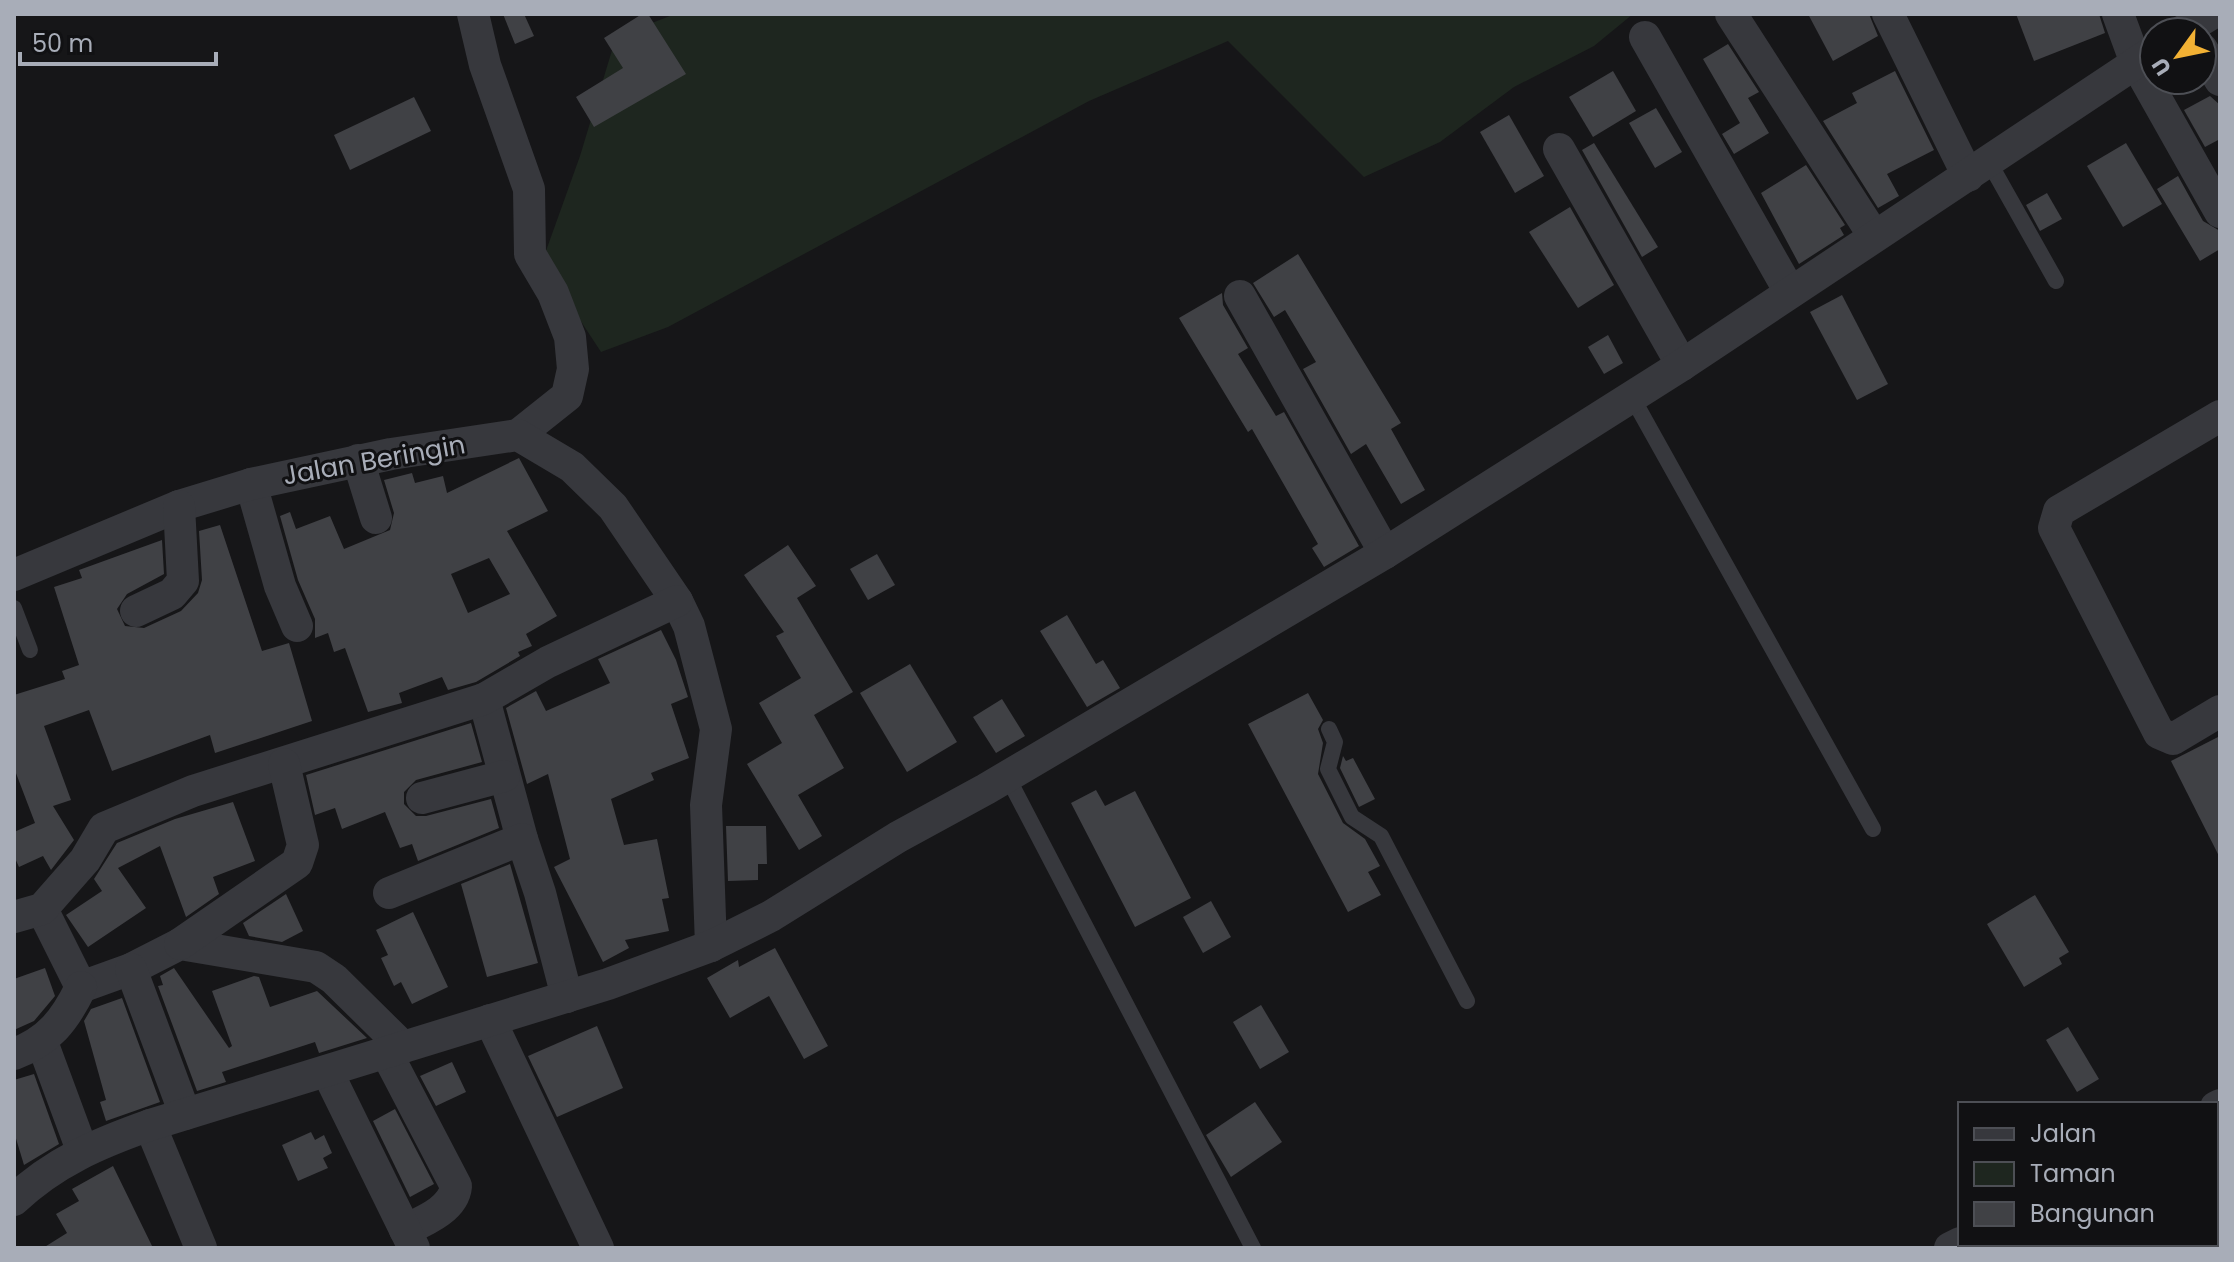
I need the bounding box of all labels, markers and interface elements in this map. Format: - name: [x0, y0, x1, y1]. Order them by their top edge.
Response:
- scale bar: [20, 16, 216, 66]
- north arrow: [2138, 16, 2218, 96]
- text: 50 m: [32, 27, 93, 60]
- text: U: [2144, 52, 2179, 82]
- street label: Jalan Beringin: [280, 426, 468, 494]
- legend: [1958, 1102, 2218, 1246]
- text: Jalan: [2030, 1117, 2096, 1150]
- text: Taman: [2030, 1157, 2116, 1190]
- text: Bangunan: [2030, 1197, 2155, 1230]

